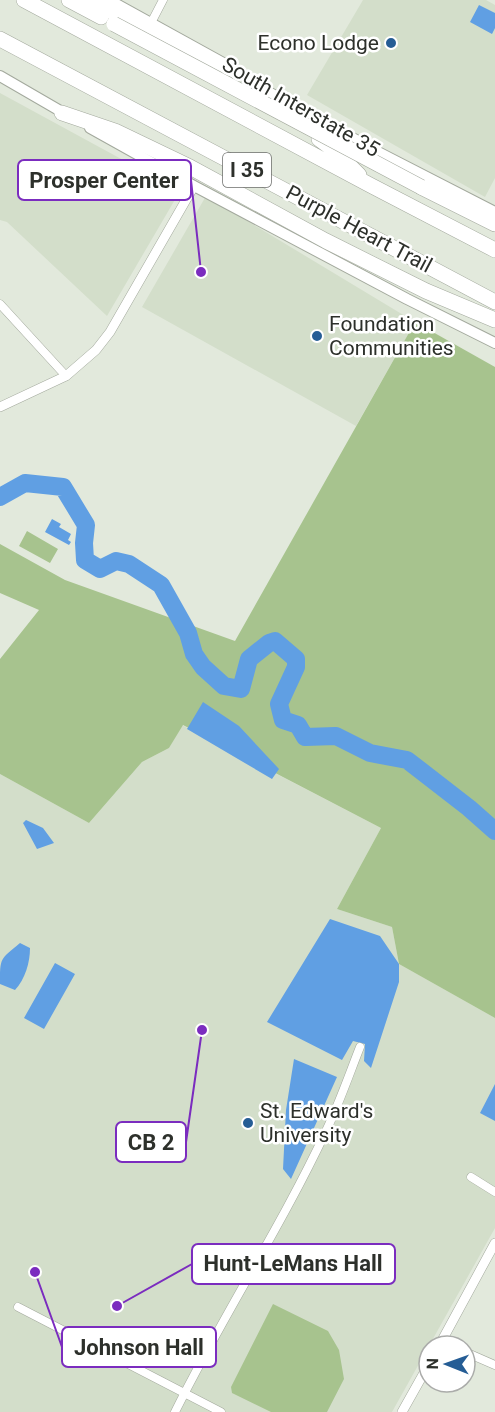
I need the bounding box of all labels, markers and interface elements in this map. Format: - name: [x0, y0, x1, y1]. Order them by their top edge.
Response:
- place label: Econo Lodge: [257, 31, 379, 55]
- marker: Econo Lodge: [384, 36, 398, 50]
- street label: South Interstate 35: [218, 52, 384, 162]
- road number: I 35: [223, 153, 271, 187]
- callout: Prosper Center: [18, 160, 191, 200]
- text: Prosper Center: [29, 168, 179, 193]
- street label: Purple Heart Trail: [282, 180, 436, 278]
- place label: Foundation Communities: [329, 312, 454, 360]
- marker: Foundation Communities: [310, 329, 324, 343]
- place label: St. Edward's University: [260, 1099, 373, 1147]
- marker: St. Edward's University: [241, 1116, 255, 1130]
- callout: CB 2: [116, 1122, 186, 1162]
- text: CB 2: [128, 1130, 174, 1155]
- callout: Hunt-LeMans Hall: [192, 1244, 395, 1284]
- text: Hunt-LeMans Hall: [203, 1251, 383, 1276]
- callout: Johnson Hall: [62, 1327, 216, 1367]
- north arrow: [417, 1334, 477, 1394]
- text: Johnson Hall: [74, 1335, 204, 1360]
- text: N: [423, 1358, 442, 1370]

